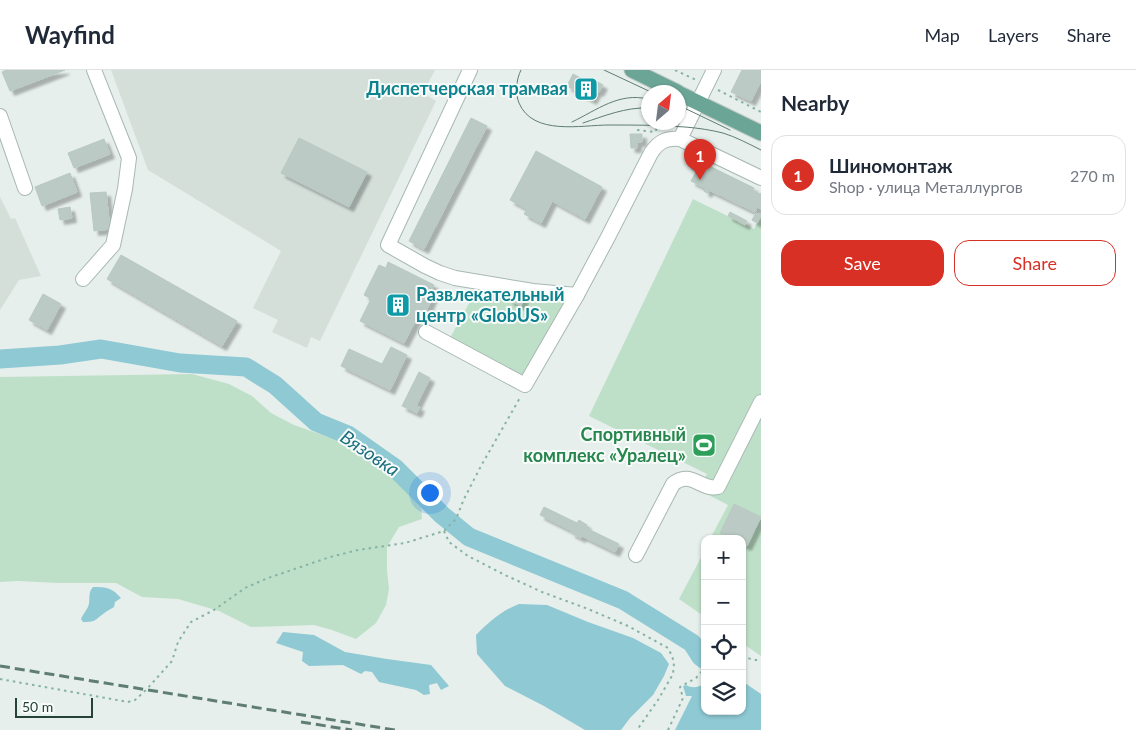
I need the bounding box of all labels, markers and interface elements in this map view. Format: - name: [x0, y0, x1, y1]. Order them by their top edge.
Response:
- text: Wayfind: [25, 20, 115, 49]
- text: Map: [924, 24, 960, 46]
- text: Layers: [988, 24, 1039, 46]
- text: Share: [1067, 24, 1111, 46]
- building icon: Диспетчерская трамвая: [573, 76, 599, 102]
- place label: Диспетчерская трамвая: [366, 77, 568, 99]
- north arrow: [641, 85, 686, 130]
- text: Nearby: [781, 90, 849, 115]
- pin: 1: [684, 139, 716, 180]
- text: Шиномонтаж: [829, 154, 953, 177]
- text: 1: [793, 166, 803, 185]
- text: 270 m: [1070, 166, 1115, 185]
- text: Shop · улица Металлургов: [829, 177, 1023, 196]
- button: Save: [781, 240, 944, 286]
- button: Share: [954, 240, 1116, 286]
- place label: Развлекательный центр «GlobUS»: [416, 283, 564, 326]
- building icon: Развлекательный центр «GlobUS»: [385, 292, 411, 318]
- place label: Спортивный комплекс «Уралец»: [523, 423, 686, 466]
- water label: Вязовка: [336, 425, 404, 481]
- sports icon: Спортивный комплекс «Уралец»: [691, 432, 717, 458]
- your location: [417, 480, 443, 506]
- map controls: [701, 535, 746, 715]
- button: +: [701, 535, 746, 580]
- button: −: [701, 580, 746, 625]
- button: locate: [701, 625, 746, 670]
- button: layers: [701, 670, 746, 715]
- scale bar: [15, 695, 92, 718]
- text: 50 m: [22, 698, 53, 715]

